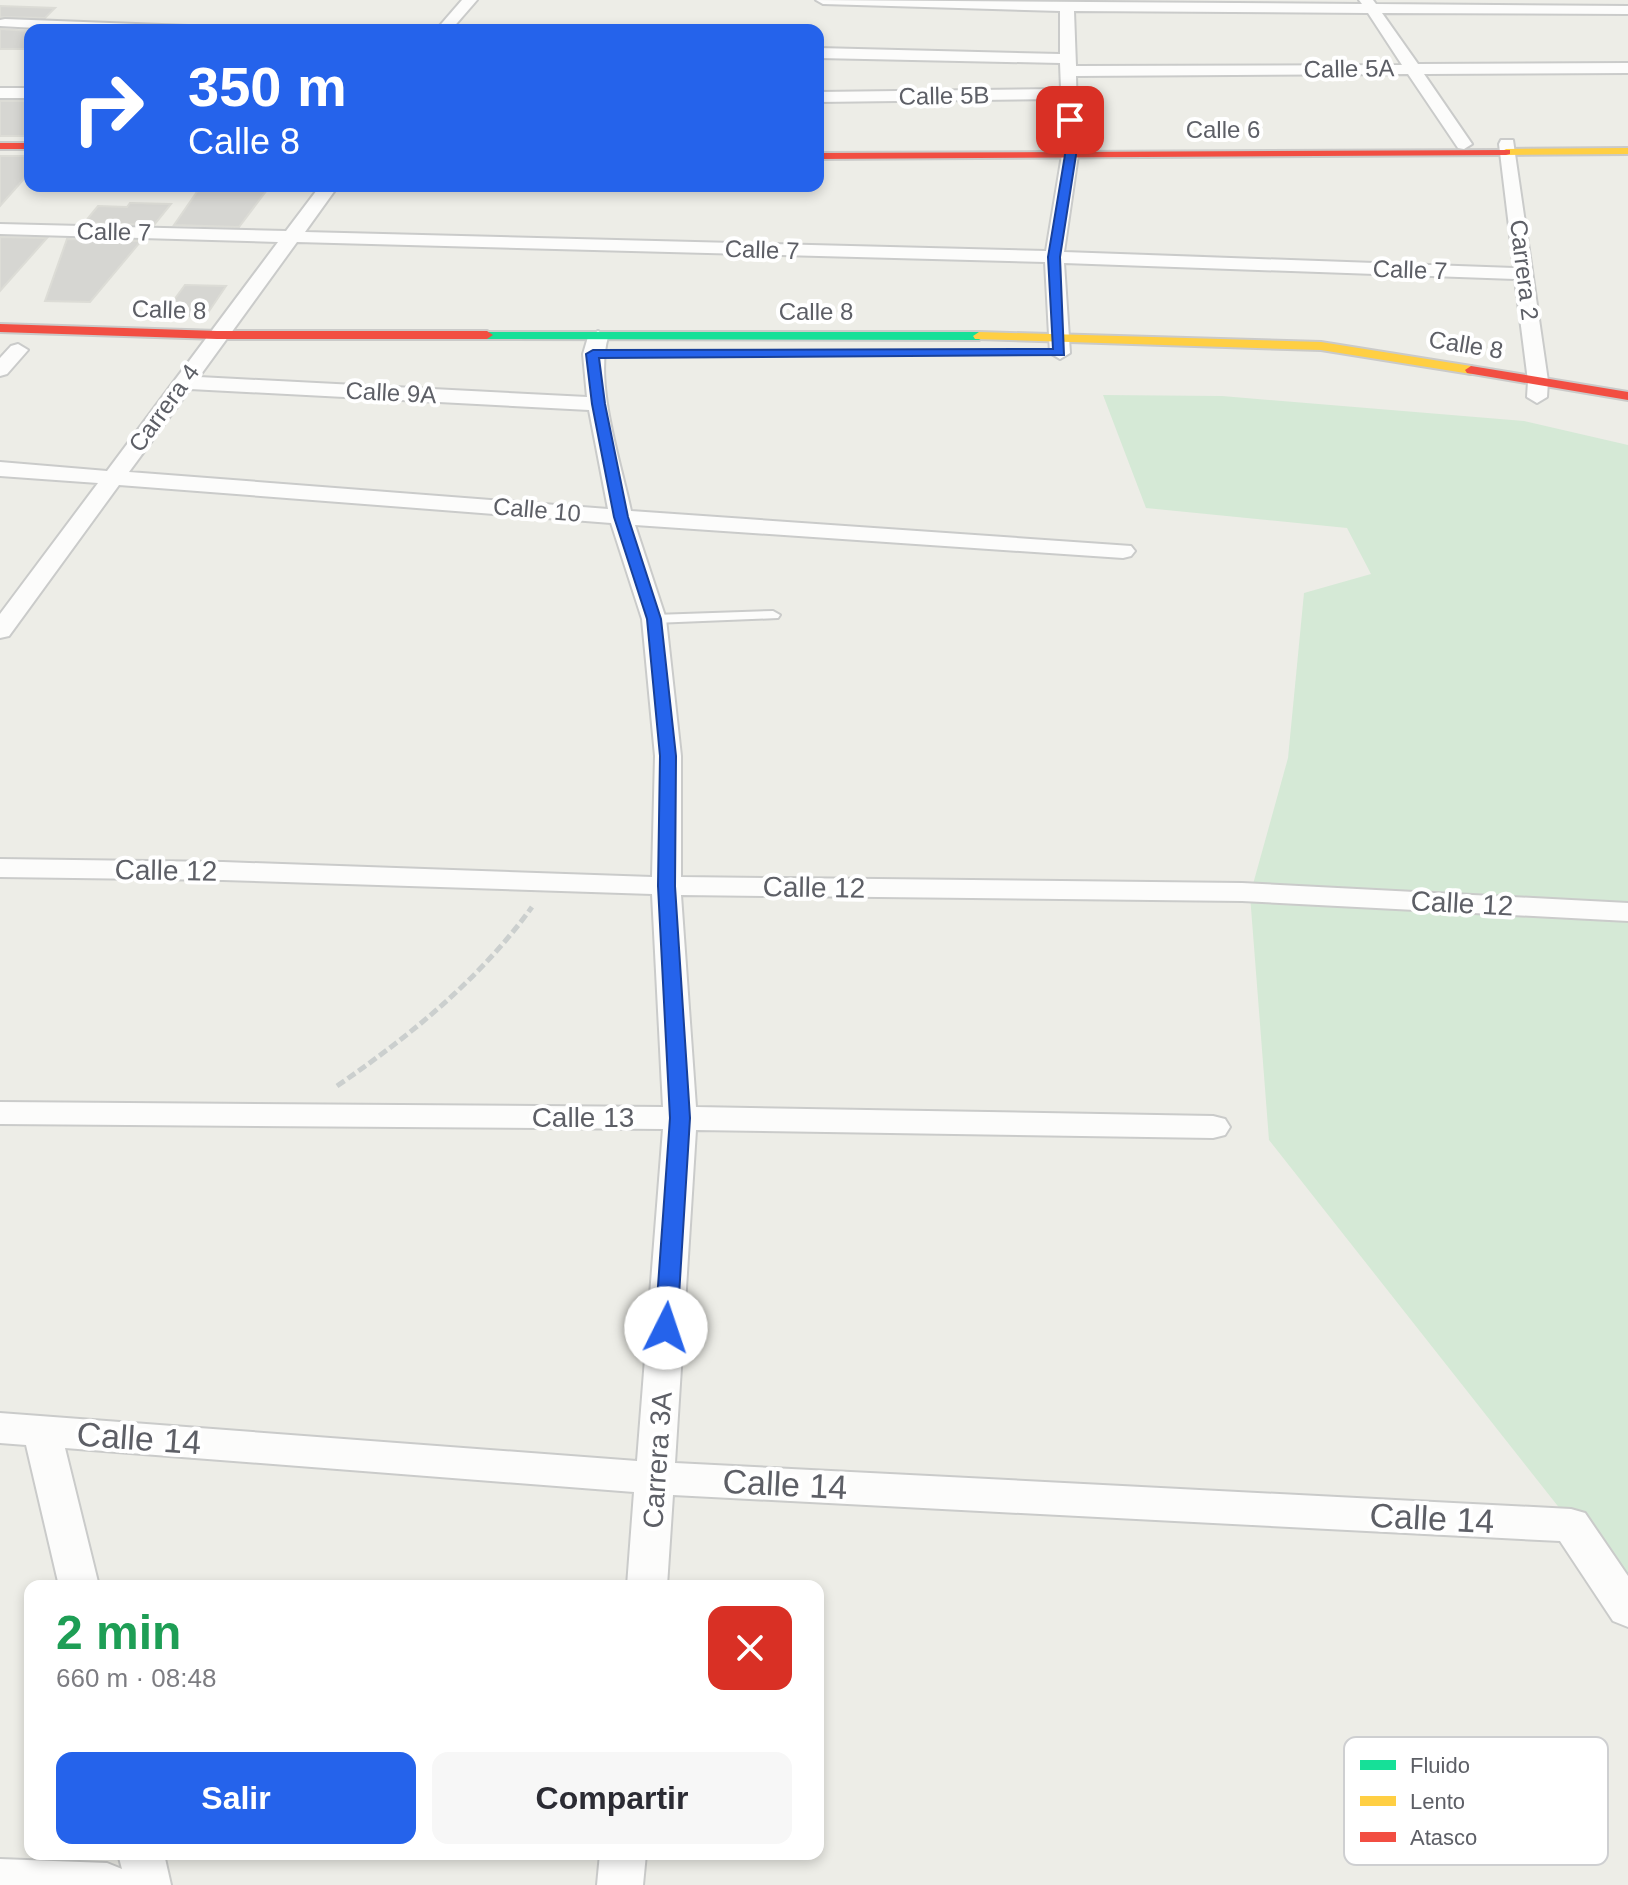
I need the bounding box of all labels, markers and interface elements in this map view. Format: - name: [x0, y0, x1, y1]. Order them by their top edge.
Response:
- street label: Calle 5A: [1303, 54, 1395, 83]
- text: 350 m: [188, 55, 347, 118]
- icon: right: [56, 56, 160, 160]
- street label: Calle 5B: [898, 81, 990, 110]
- pin: [1036, 86, 1104, 154]
- icon: arrive: [1048, 98, 1092, 142]
- street label: Calle 6: [1186, 116, 1260, 143]
- text: Calle 8: [188, 121, 300, 162]
- street label: Calle 7: [76, 217, 152, 246]
- street label: Carrera 2: [1505, 218, 1544, 322]
- street label: Calle 7: [724, 235, 800, 264]
- street label: Calle 7: [1372, 255, 1448, 284]
- street label: Calle 8: [131, 295, 207, 324]
- street label: Calle 8: [779, 298, 853, 325]
- street label: Calle 8: [1427, 325, 1505, 364]
- street label: Carrera 4: [123, 359, 204, 457]
- street label: Calle 9A: [345, 377, 437, 408]
- street label: Calle 10: [492, 492, 582, 527]
- street label: Calle 12: [114, 854, 218, 887]
- street label: Calle 12: [762, 871, 866, 904]
- street label: Calle 12: [1410, 885, 1514, 922]
- street label: Calle 13: [532, 1102, 634, 1133]
- position arrow: [624, 1286, 708, 1370]
- street label: Carrera 3A: [637, 1390, 678, 1529]
- street label: Calle 14: [75, 1415, 203, 1461]
- street label: Calle 14: [722, 1462, 848, 1506]
- street label: Calle 14: [1369, 1496, 1495, 1540]
- text: 2 min: [56, 1606, 181, 1659]
- button: close: [708, 1606, 792, 1690]
- text: 660 m · 08:48: [56, 1663, 216, 1693]
- legend: [1344, 1737, 1608, 1865]
- button: Salir: [56, 1752, 416, 1844]
- button: Compartir: [432, 1752, 792, 1844]
- text: Fluido: [1410, 1753, 1470, 1778]
- text: Lento: [1410, 1789, 1465, 1814]
- text: Atasco: [1410, 1825, 1477, 1850]

